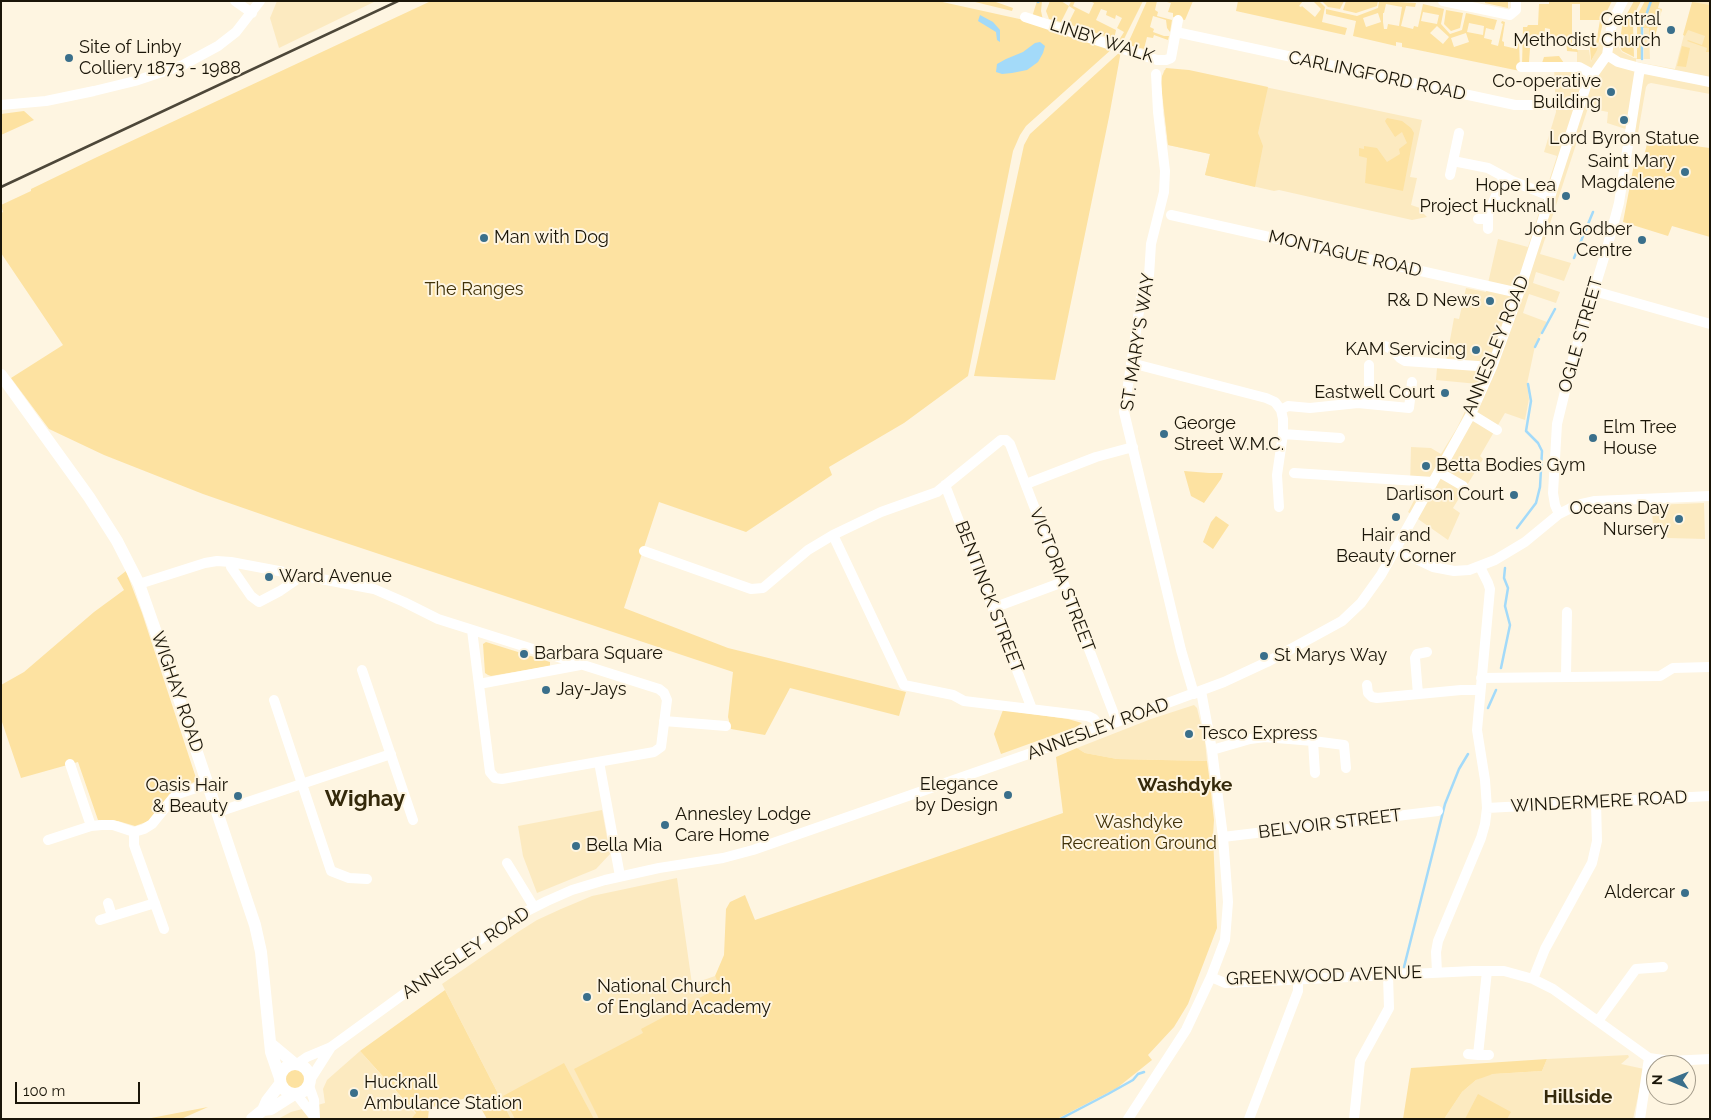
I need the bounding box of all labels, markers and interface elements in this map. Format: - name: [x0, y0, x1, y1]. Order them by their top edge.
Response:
- place label: Central Methodist Church: [1513, 9, 1661, 52]
- street label: LINBY WALK: [1047, 14, 1157, 68]
- marker: Central Methodist Church: [1665, 24, 1677, 36]
- place label: Site of Linby Colliery 1873 - 1988: [79, 37, 241, 80]
- street label: CARLINGFORD ROAD: [1286, 47, 1468, 105]
- marker: Site of Linby Colliery 1873 - 1988: [63, 52, 75, 64]
- place label: Co-operative Building: [1492, 71, 1601, 114]
- marker: Co-operative Building: [1605, 86, 1617, 98]
- marker: Lord Byron Statue: [1618, 114, 1630, 126]
- place label: Lord Byron Statue: [1549, 128, 1699, 150]
- place label: Saint Mary Magdalene: [1581, 151, 1675, 193]
- marker: Saint Mary Magdalene: [1679, 166, 1691, 178]
- place label: Hope Lea Project Hucknall: [1419, 175, 1556, 218]
- marker: Hope Lea Project Hucknall: [1560, 190, 1572, 202]
- place label: John Godber Centre: [1524, 219, 1632, 262]
- street label: MONTAGUE ROAD: [1266, 226, 1424, 282]
- place label: Man with Dog: [494, 227, 609, 249]
- marker: Man with Dog: [478, 232, 490, 244]
- marker: John Godber Centre: [1636, 234, 1648, 246]
- street label: ST. MARY'S WAY: [1116, 272, 1160, 412]
- street label: ANNESLEY ROAD: [1458, 273, 1534, 419]
- street label: OGLE STREET: [1554, 275, 1608, 395]
- park label: The Ranges: [425, 279, 523, 301]
- place label: R& D News: [1387, 290, 1480, 312]
- marker: R& D News: [1484, 295, 1496, 307]
- place label: KAM Servicing: [1345, 339, 1466, 361]
- marker: KAM Servicing: [1470, 344, 1482, 356]
- place label: Eastwell Court: [1314, 382, 1435, 404]
- marker: Eastwell Court: [1439, 387, 1451, 399]
- place label: George Street W.M.C.: [1174, 413, 1284, 456]
- place label: Elm Tree House: [1603, 417, 1677, 459]
- marker: George Street W.M.C.: [1158, 428, 1170, 440]
- marker: Elm Tree House: [1587, 432, 1599, 444]
- place label: Betta Bodies Gym: [1436, 455, 1586, 477]
- marker: Betta Bodies Gym: [1420, 460, 1432, 472]
- place label: Darlison Court: [1386, 484, 1504, 506]
- marker: Darlison Court: [1508, 489, 1520, 501]
- place label: Oceans Day Nursery: [1569, 498, 1669, 540]
- street label: VICTORIA STREET: [1025, 505, 1099, 655]
- marker: Hair and Beauty Corner: [1390, 511, 1402, 523]
- marker: Oceans Day Nursery: [1673, 513, 1685, 525]
- street label: BENTINCK STREET: [950, 518, 1028, 676]
- place label: Hair and Beauty Corner: [1336, 525, 1456, 568]
- place label: Ward Avenue: [279, 566, 392, 588]
- marker: Ward Avenue: [263, 571, 275, 583]
- street label: WIGHAY ROAD: [146, 629, 208, 755]
- place label: Barbara Square: [534, 643, 663, 665]
- place label: St Marys Way: [1274, 645, 1387, 667]
- marker: Barbara Square: [518, 648, 530, 660]
- marker: St Marys Way: [1258, 650, 1270, 662]
- place label: Jay-Jays: [556, 679, 626, 701]
- marker: Jay-Jays: [540, 684, 552, 696]
- street label: ANNESLEY ROAD: [1024, 693, 1172, 765]
- place label: Tesco Express: [1199, 723, 1317, 745]
- marker: Tesco Express: [1183, 728, 1195, 740]
- place label: Elegance by Design: [915, 774, 998, 816]
- district label: Washdyke: [1138, 774, 1232, 796]
- place label: Oasis Hair & Beauty: [146, 775, 228, 818]
- district label: Wighay: [325, 786, 405, 812]
- street label: WINDERMERE ROAD: [1510, 787, 1688, 817]
- marker: Elegance by Design: [1002, 789, 1014, 801]
- marker: Oasis Hair & Beauty: [232, 790, 244, 802]
- place label: Annesley Lodge Care Home: [675, 804, 811, 846]
- street label: BELVOIR STREET: [1257, 804, 1403, 844]
- park label: Washdyke Recreation Ground: [1061, 812, 1217, 854]
- marker: Annesley Lodge Care Home: [659, 819, 671, 831]
- place label: Bella Mia: [586, 835, 662, 857]
- marker: Bella Mia: [570, 840, 582, 852]
- place label: Aldercar: [1604, 882, 1675, 904]
- marker: Aldercar: [1679, 887, 1691, 899]
- street label: ANNESLEY ROAD: [398, 902, 534, 1004]
- street label: GREENWOOD AVENUE: [1226, 962, 1422, 990]
- place label: National Church of England Academy: [597, 976, 771, 1019]
- marker: National Church of England Academy: [581, 991, 593, 1003]
- north arrow: [1646, 1055, 1696, 1105]
- scale bar: [18, 1072, 142, 1104]
- place label: Hucknall Ambulance Station: [364, 1072, 522, 1114]
- text: N: [1649, 1074, 1665, 1085]
- text: 100 m: [23, 1082, 65, 1100]
- district label: Hillside: [1544, 1086, 1612, 1108]
- marker: Hucknall Ambulance Station: [348, 1087, 360, 1099]

